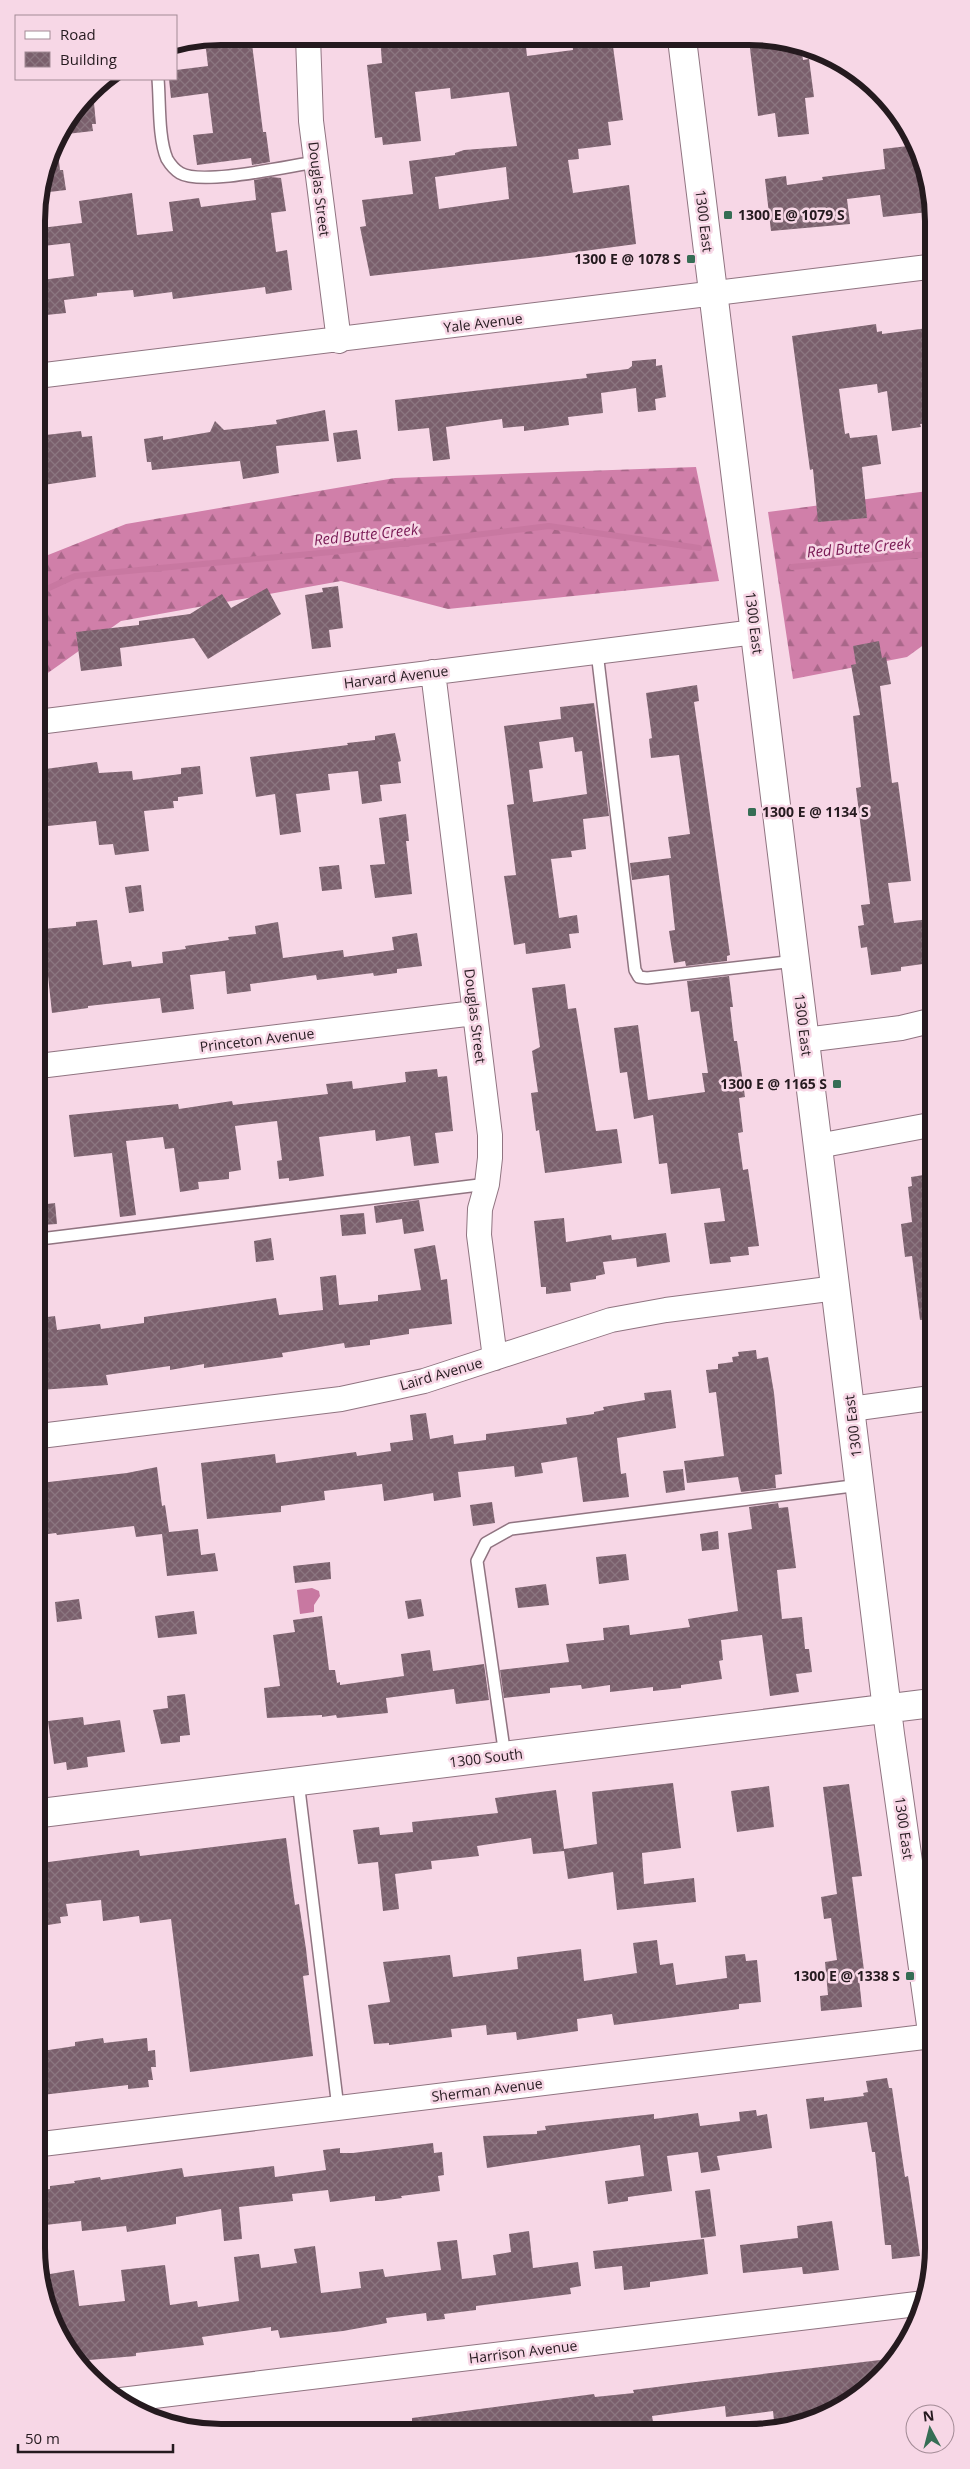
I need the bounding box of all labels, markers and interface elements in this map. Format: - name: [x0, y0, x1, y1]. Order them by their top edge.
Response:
- legend: [15, 15, 178, 80]
- text: Road: [60, 24, 96, 44]
- text: Building: [60, 49, 117, 69]
- street label: Douglas Street: [304, 140, 335, 237]
- street label: 1300 East: [691, 189, 718, 253]
- place label: 1300 E @ 1079 S: [738, 205, 845, 224]
- marker: 1300 E @ 1079 S: [722, 209, 734, 221]
- place label: 1300 E @ 1078 S: [574, 249, 681, 268]
- marker: 1300 E @ 1078 S: [685, 253, 697, 265]
- street label: Yale Avenue: [442, 308, 524, 337]
- water label: Red Butte Creek: [313, 519, 420, 549]
- water label: Red Butte Creek: [806, 532, 913, 562]
- street label: 1300 East: [741, 591, 768, 655]
- street label: Harvard Avenue: [343, 661, 449, 692]
- place label: 1300 E @ 1134 S: [762, 802, 869, 821]
- marker: 1300 E @ 1134 S: [746, 806, 758, 818]
- street label: Douglas Street: [460, 967, 491, 1064]
- street label: 1300 East: [790, 993, 817, 1057]
- street label: Princeton Avenue: [199, 1023, 315, 1056]
- place label: 1300 E @ 1165 S: [720, 1074, 827, 1093]
- marker: 1300 E @ 1165 S: [831, 1078, 843, 1090]
- street label: Laird Avenue: [397, 1353, 485, 1394]
- street label: 1300 East: [839, 1394, 866, 1458]
- street label: 1300 South: [448, 1744, 524, 1771]
- street label: 1300 East: [891, 1795, 918, 1860]
- place label: 1300 E @ 1338 S: [793, 1966, 900, 1985]
- marker: 1300 E @ 1338 S: [904, 1970, 916, 1982]
- street label: Sherman Avenue: [430, 2073, 544, 2106]
- street label: Harrison Avenue: [468, 2335, 578, 2368]
- north arrow: [905, 2404, 955, 2454]
- text: N: [922, 2405, 935, 2426]
- scale bar: [18, 2422, 172, 2454]
- text: 50 m: [25, 2428, 60, 2448]

